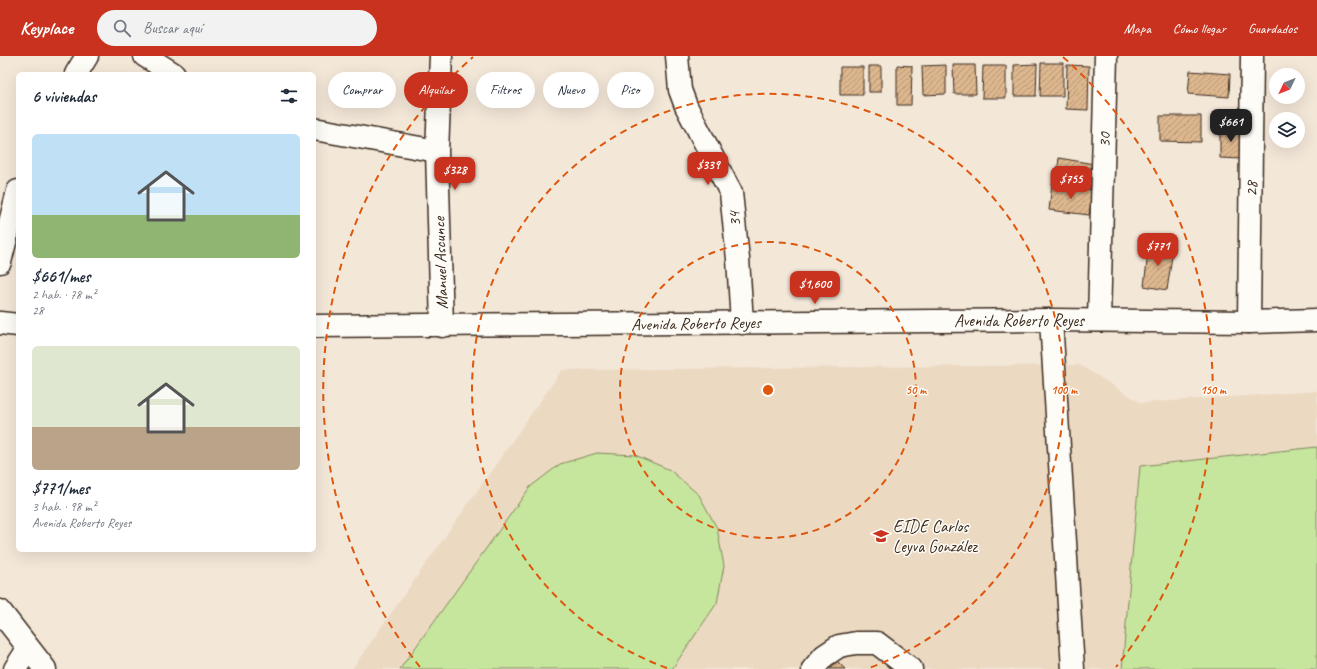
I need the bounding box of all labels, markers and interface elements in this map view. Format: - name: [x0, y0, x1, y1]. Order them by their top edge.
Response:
- search box: [97, 10, 377, 46]
- text: Keyplace: [20, 16, 73, 40]
- icon: search: [111, 17, 133, 39]
- text: Buscar aquí: [143, 19, 202, 38]
- text: Mapa: [1124, 20, 1151, 37]
- text: Cómo llegar: [1173, 20, 1226, 37]
- text: Guardados: [1248, 20, 1297, 37]
- north arrow: [1269, 68, 1305, 104]
- map controls: [1269, 68, 1305, 148]
- chip: Comprar: [328, 72, 396, 108]
- chip: Alquilar: [404, 72, 468, 108]
- chip: Filtros: [476, 72, 535, 108]
- chip: Nuevo: [543, 72, 599, 108]
- chip: Piso: [607, 72, 654, 108]
- icon: filters: [278, 85, 300, 107]
- text: 6 viviendas: [32, 86, 96, 107]
- pin: $661: [1207, 109, 1255, 143]
- button: layers: [1269, 112, 1305, 148]
- text: $661: [1219, 114, 1243, 130]
- street label: 30: [1094, 131, 1115, 148]
- pin: $339: [684, 152, 732, 186]
- pin: $328: [431, 157, 479, 191]
- text: $339: [696, 157, 720, 173]
- icon: home: [130, 160, 202, 232]
- text: $328: [443, 162, 467, 178]
- pin: $755: [1047, 166, 1095, 200]
- text: $755: [1060, 171, 1082, 187]
- street label: 28: [1241, 179, 1262, 197]
- street label: 34: [723, 208, 746, 228]
- street label: Manuel Ascunce: [428, 215, 453, 309]
- pin: $771: [1134, 233, 1182, 267]
- text: $771: [1146, 238, 1170, 254]
- text: $661/mes: [32, 266, 90, 287]
- pin: $1,600: [782, 271, 848, 305]
- text: $1,600: [799, 276, 831, 292]
- text: 2 hab. · 78 m²: [32, 287, 96, 303]
- text: 28: [32, 303, 44, 319]
- street label: Avenida Roberto Reyes: [954, 310, 1085, 331]
- street label: Avenida Roberto Reyes: [631, 312, 762, 335]
- icon: home: [130, 372, 202, 444]
- text: 50 m: [906, 382, 927, 398]
- text: 100 m: [1051, 382, 1078, 398]
- text: 150 m: [1200, 382, 1227, 398]
- centre of rings: [761, 383, 775, 397]
- text: $771/mes: [32, 478, 89, 499]
- text: 3 hab. · 98 m²: [32, 499, 96, 515]
- text: Avenida Roberto Reyes: [32, 515, 131, 531]
- place label: EIDE Carlos Leyva González: [893, 516, 978, 557]
- school or university icon: EIDE Carlos Leyva González: [872, 527, 890, 545]

